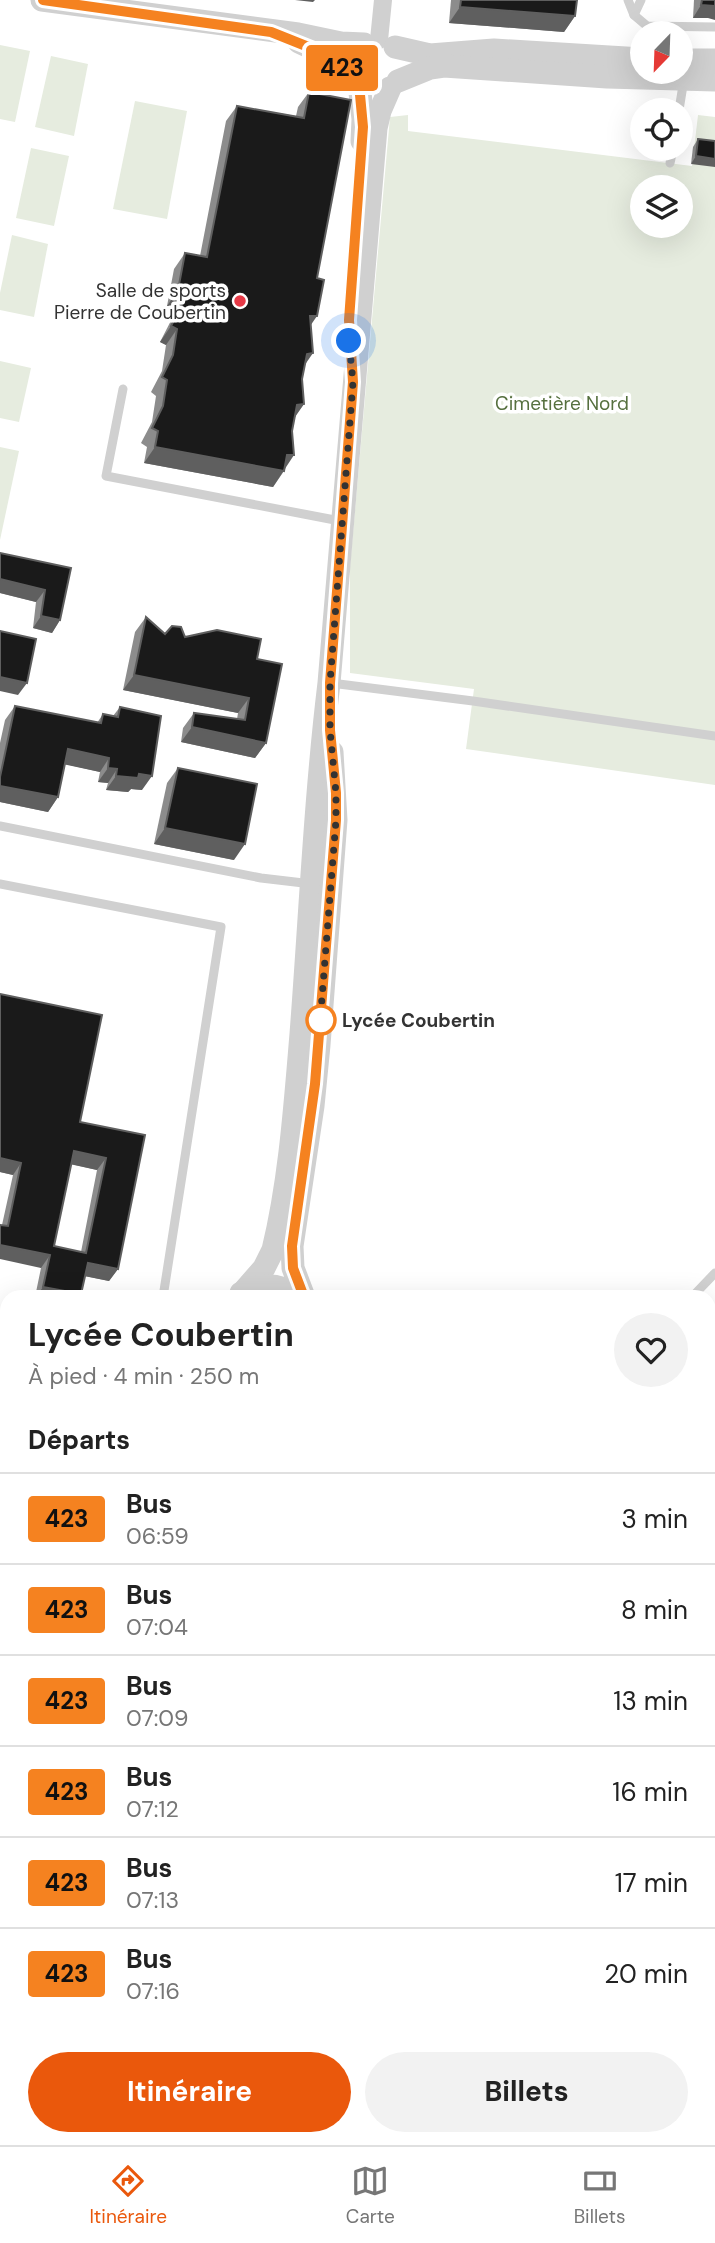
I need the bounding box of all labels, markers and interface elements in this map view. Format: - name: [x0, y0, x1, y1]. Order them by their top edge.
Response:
- north arrow: [630, 21, 693, 84]
- map controls: [630, 21, 693, 238]
- line badge: 423: [302, 45, 382, 91]
- text: 423: [320, 52, 364, 83]
- button: locate: [630, 98, 693, 161]
- button: layers: [630, 175, 693, 238]
- place label: Salle de sports Pierre de Coubertin: [54, 278, 226, 325]
- marker: Salle de sports Pierre de Coubertin: [232, 293, 248, 309]
- your location: [331, 323, 366, 358]
- park label: Cimetière Nord: [495, 391, 629, 416]
- marker: Lycée Coubertin: [306, 1005, 336, 1035]
- place label: Lycée Coubertin: [342, 1008, 495, 1033]
- text: Lycée Coubertin: [28, 1313, 294, 1356]
- button: heart: [614, 1313, 688, 1387]
- text: À pied · 4 min · 250 m: [28, 1361, 259, 1391]
- text: Départs: [28, 1423, 130, 1457]
- text: Bus: [126, 1487, 172, 1521]
- text: 3 min: [621, 1502, 688, 1536]
- text: 423: [45, 1503, 88, 1534]
- text: 06:59: [126, 1521, 189, 1551]
- text: Bus: [126, 1578, 172, 1612]
- text: 8 min: [621, 1593, 688, 1627]
- text: 423: [45, 1594, 88, 1625]
- text: 07:04: [126, 1612, 188, 1642]
- text: Bus: [126, 1669, 172, 1703]
- text: 13 min: [613, 1684, 688, 1718]
- text: 423: [45, 1685, 88, 1716]
- text: 07:09: [126, 1703, 189, 1733]
- text: Bus: [126, 1760, 172, 1794]
- text: 16 min: [612, 1775, 688, 1809]
- text: 423: [45, 1776, 88, 1807]
- text: 07:12: [126, 1794, 179, 1824]
- text: Bus: [126, 1851, 172, 1885]
- text: 17 min: [615, 1866, 688, 1900]
- text: 423: [45, 1867, 88, 1898]
- text: 07:13: [126, 1885, 179, 1915]
- text: Bus: [126, 1942, 172, 1976]
- text: 20 min: [604, 1957, 688, 1991]
- text: 423: [45, 1958, 88, 1989]
- text: 07:16: [126, 1976, 180, 2006]
- button: Itinéraire: [28, 2052, 351, 2132]
- button: Billets: [365, 2052, 688, 2132]
- tab: Itinéraire: [89, 2162, 167, 2229]
- tab: Carte: [346, 2162, 395, 2229]
- tab: Billets: [574, 2162, 626, 2229]

